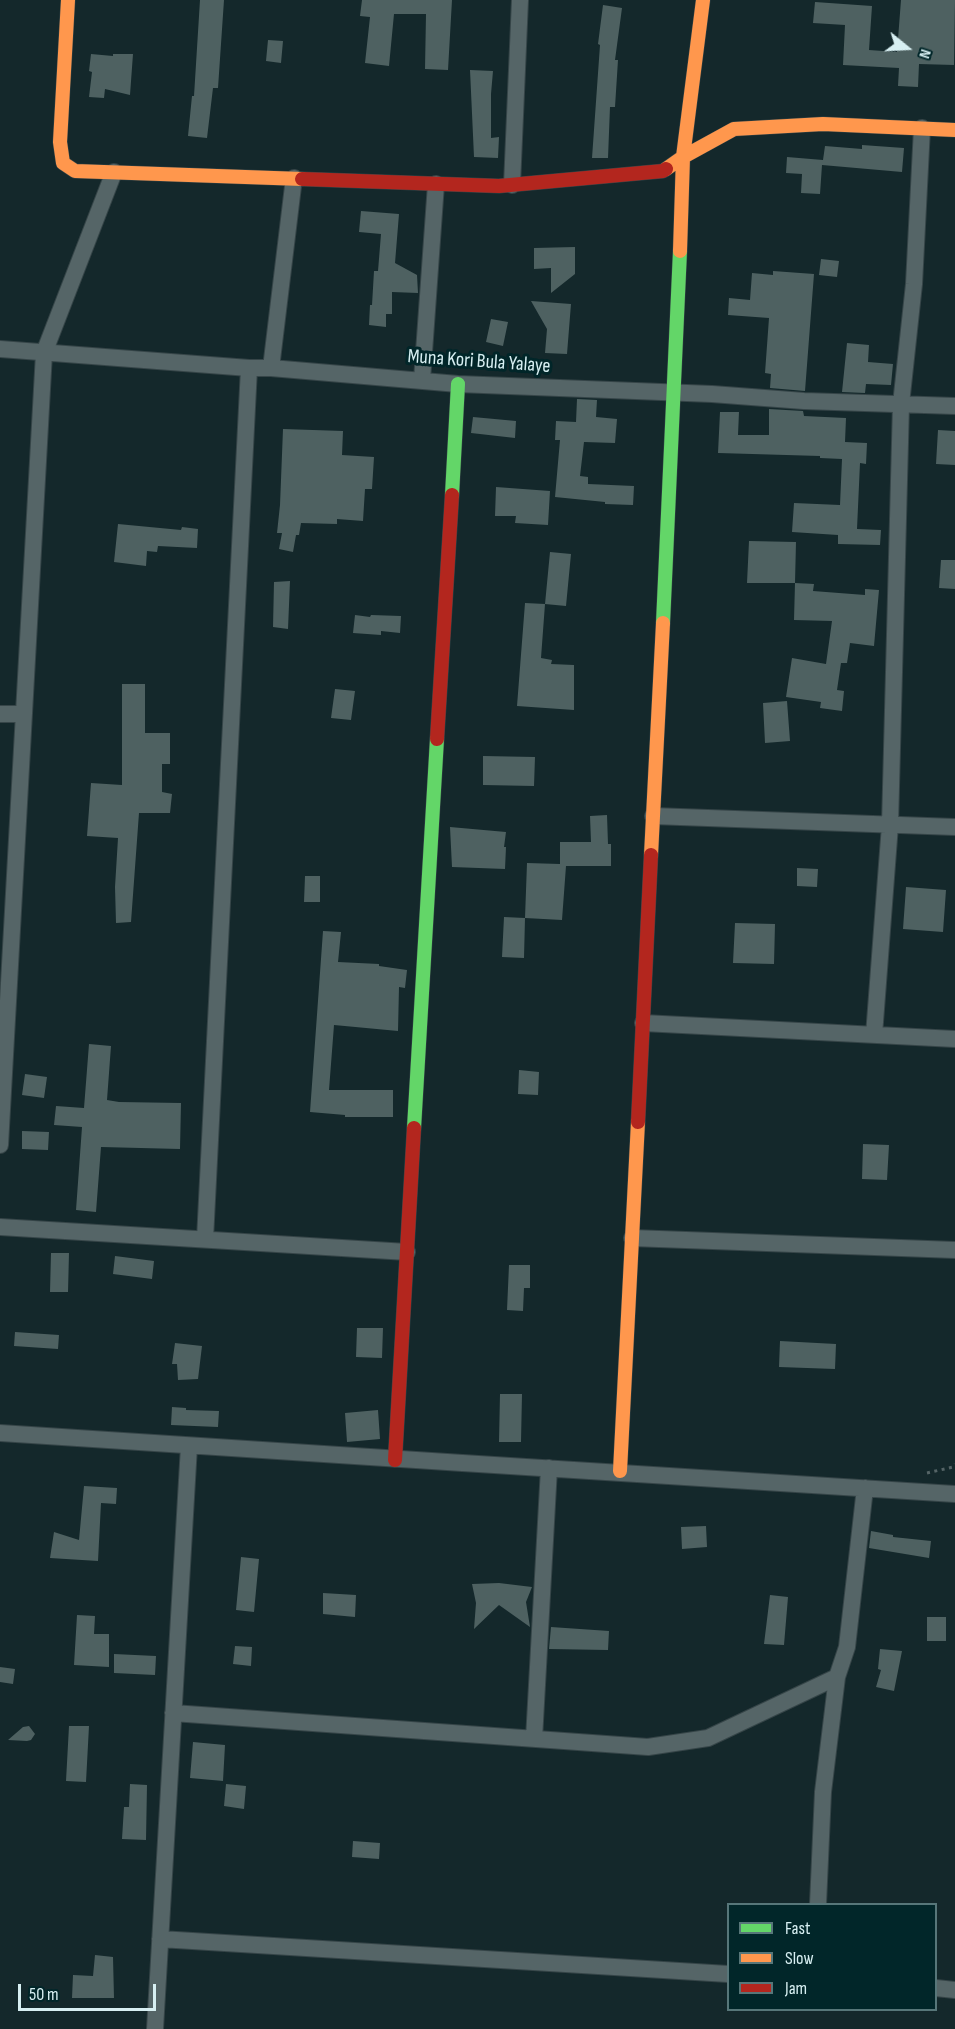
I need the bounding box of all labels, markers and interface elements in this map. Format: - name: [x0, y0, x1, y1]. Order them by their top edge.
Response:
- north arrow: [877, 18, 937, 78]
- text: N: [914, 47, 935, 61]
- street label: Muna Kori Bula Yalaye: [407, 345, 551, 379]
- legend: [727, 1903, 937, 2011]
- text: Fast: [785, 1918, 810, 1939]
- text: Slow: [785, 1948, 814, 1969]
- scale bar: [21, 1972, 159, 2010]
- text: Jam: [785, 1978, 807, 1999]
- text: 50 m: [29, 1984, 59, 2005]

